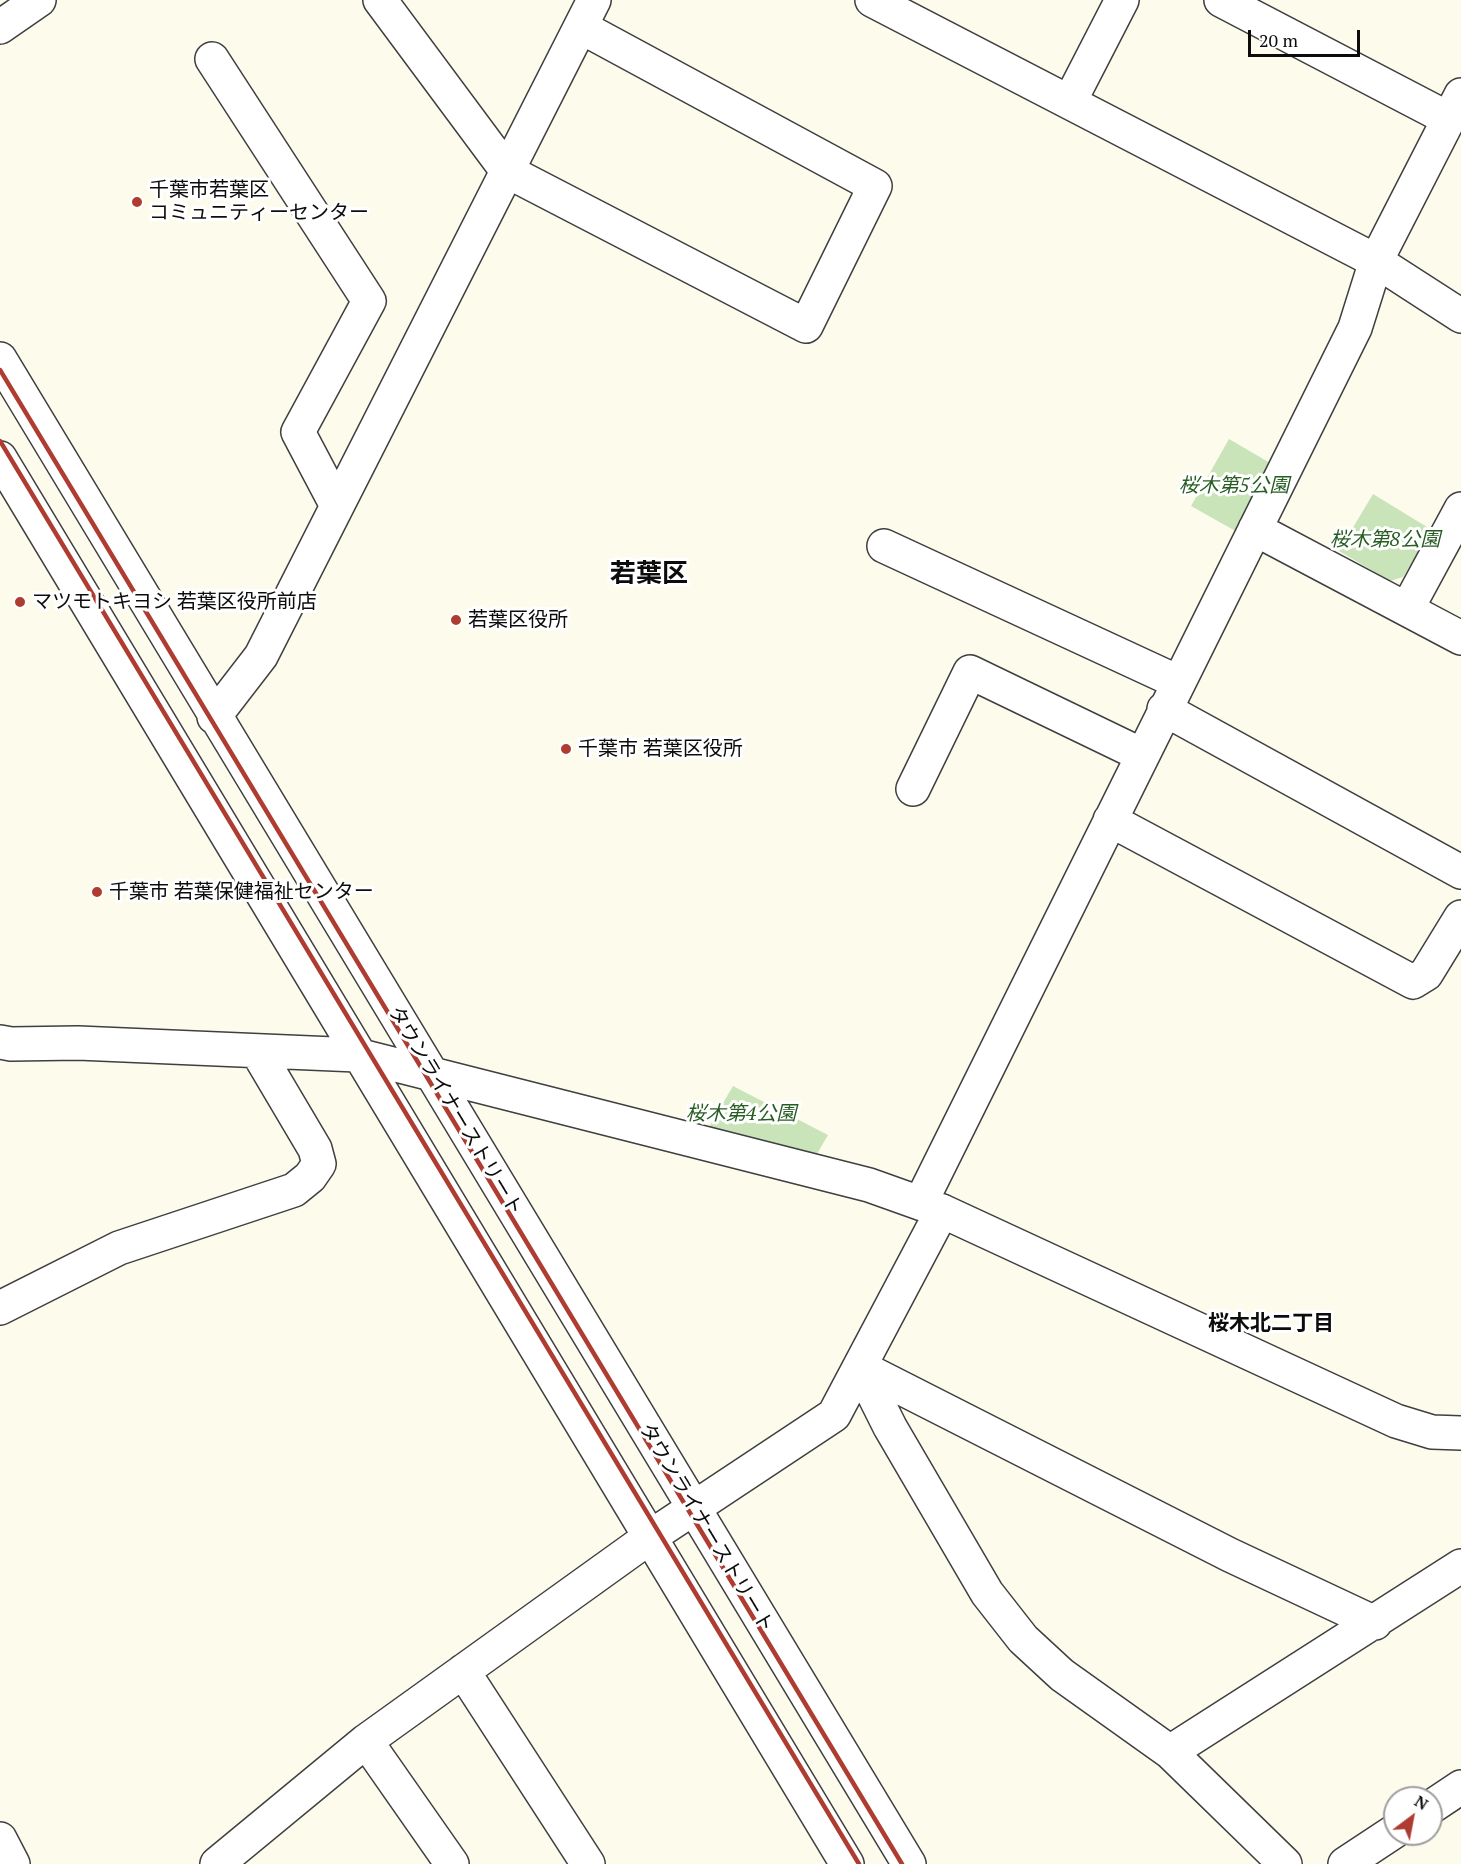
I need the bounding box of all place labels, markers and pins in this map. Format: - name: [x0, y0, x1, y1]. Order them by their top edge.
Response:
- place label: 千葉市若葉区 コミュニティーセンター: [149, 178, 369, 225]
- marker: 千葉市若葉区 コミュニティーセンター: [130, 195, 144, 209]
- place label: マツモトキヨシ 若葉区役所前店: [32, 590, 317, 614]
- marker: マツモトキヨシ 若葉区役所前店: [13, 595, 27, 609]
- place label: 若葉区役所: [468, 608, 568, 632]
- marker: 若葉区役所: [449, 613, 463, 627]
- place label: 千葉市 若葉区役所: [578, 737, 743, 761]
- marker: 千葉市 若葉区役所: [559, 742, 573, 756]
- place label: 千葉市 若葉保健福祉センター: [109, 880, 374, 904]
- marker: 千葉市 若葉保健福祉センター: [90, 885, 104, 899]

